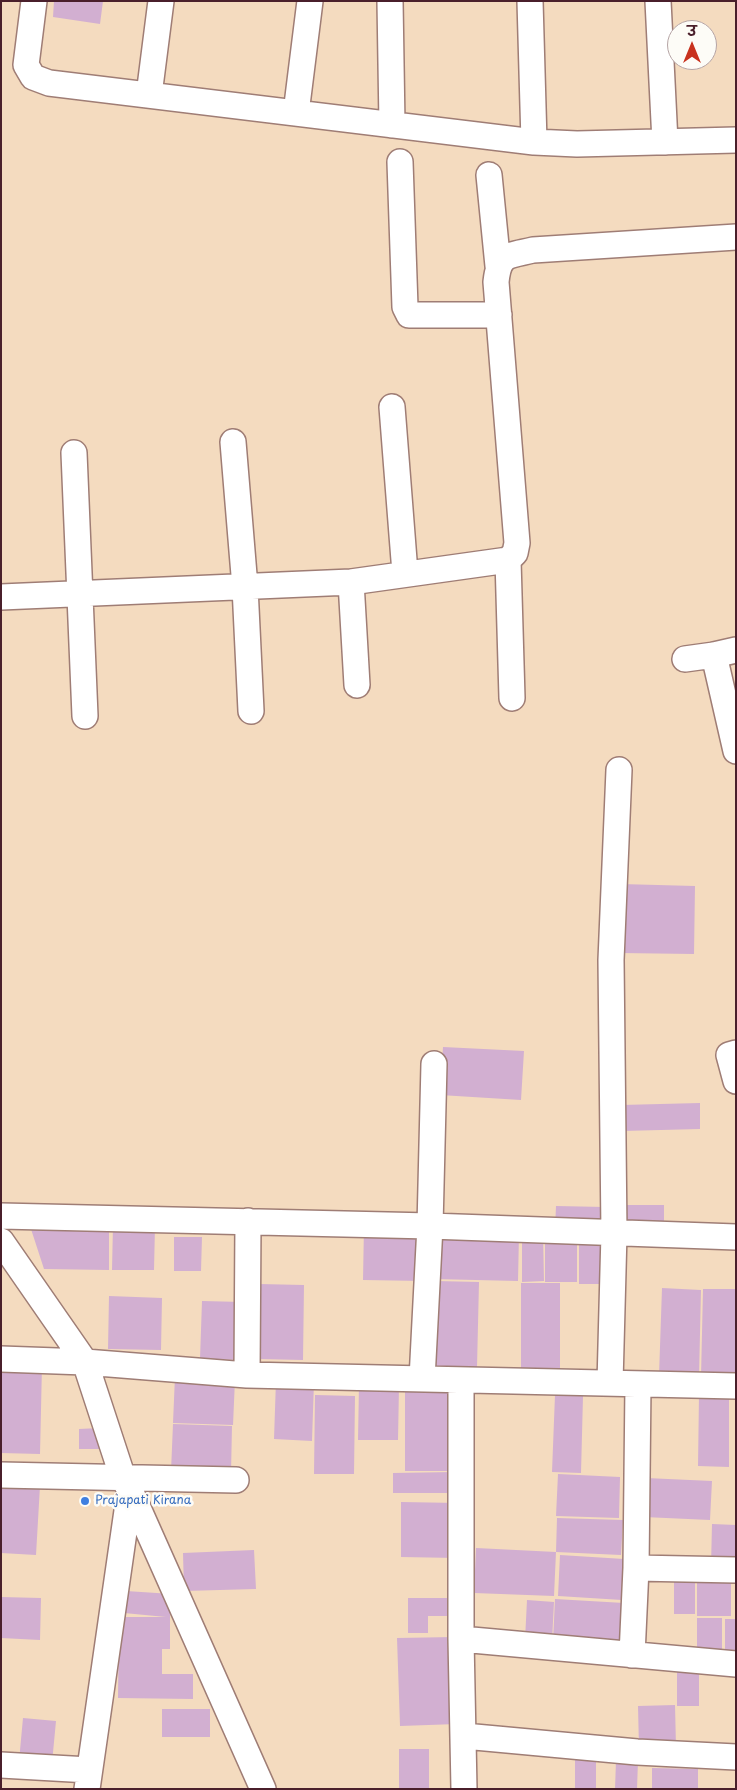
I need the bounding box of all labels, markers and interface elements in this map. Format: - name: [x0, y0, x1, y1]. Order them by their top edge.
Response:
- north arrow: [667, 20, 717, 70]
- text: उ: [687, 20, 697, 41]
- place label: Prajapati Kirana: [95, 1494, 191, 1508]
- marker: Prajapati Kirana: [79, 1495, 91, 1507]

